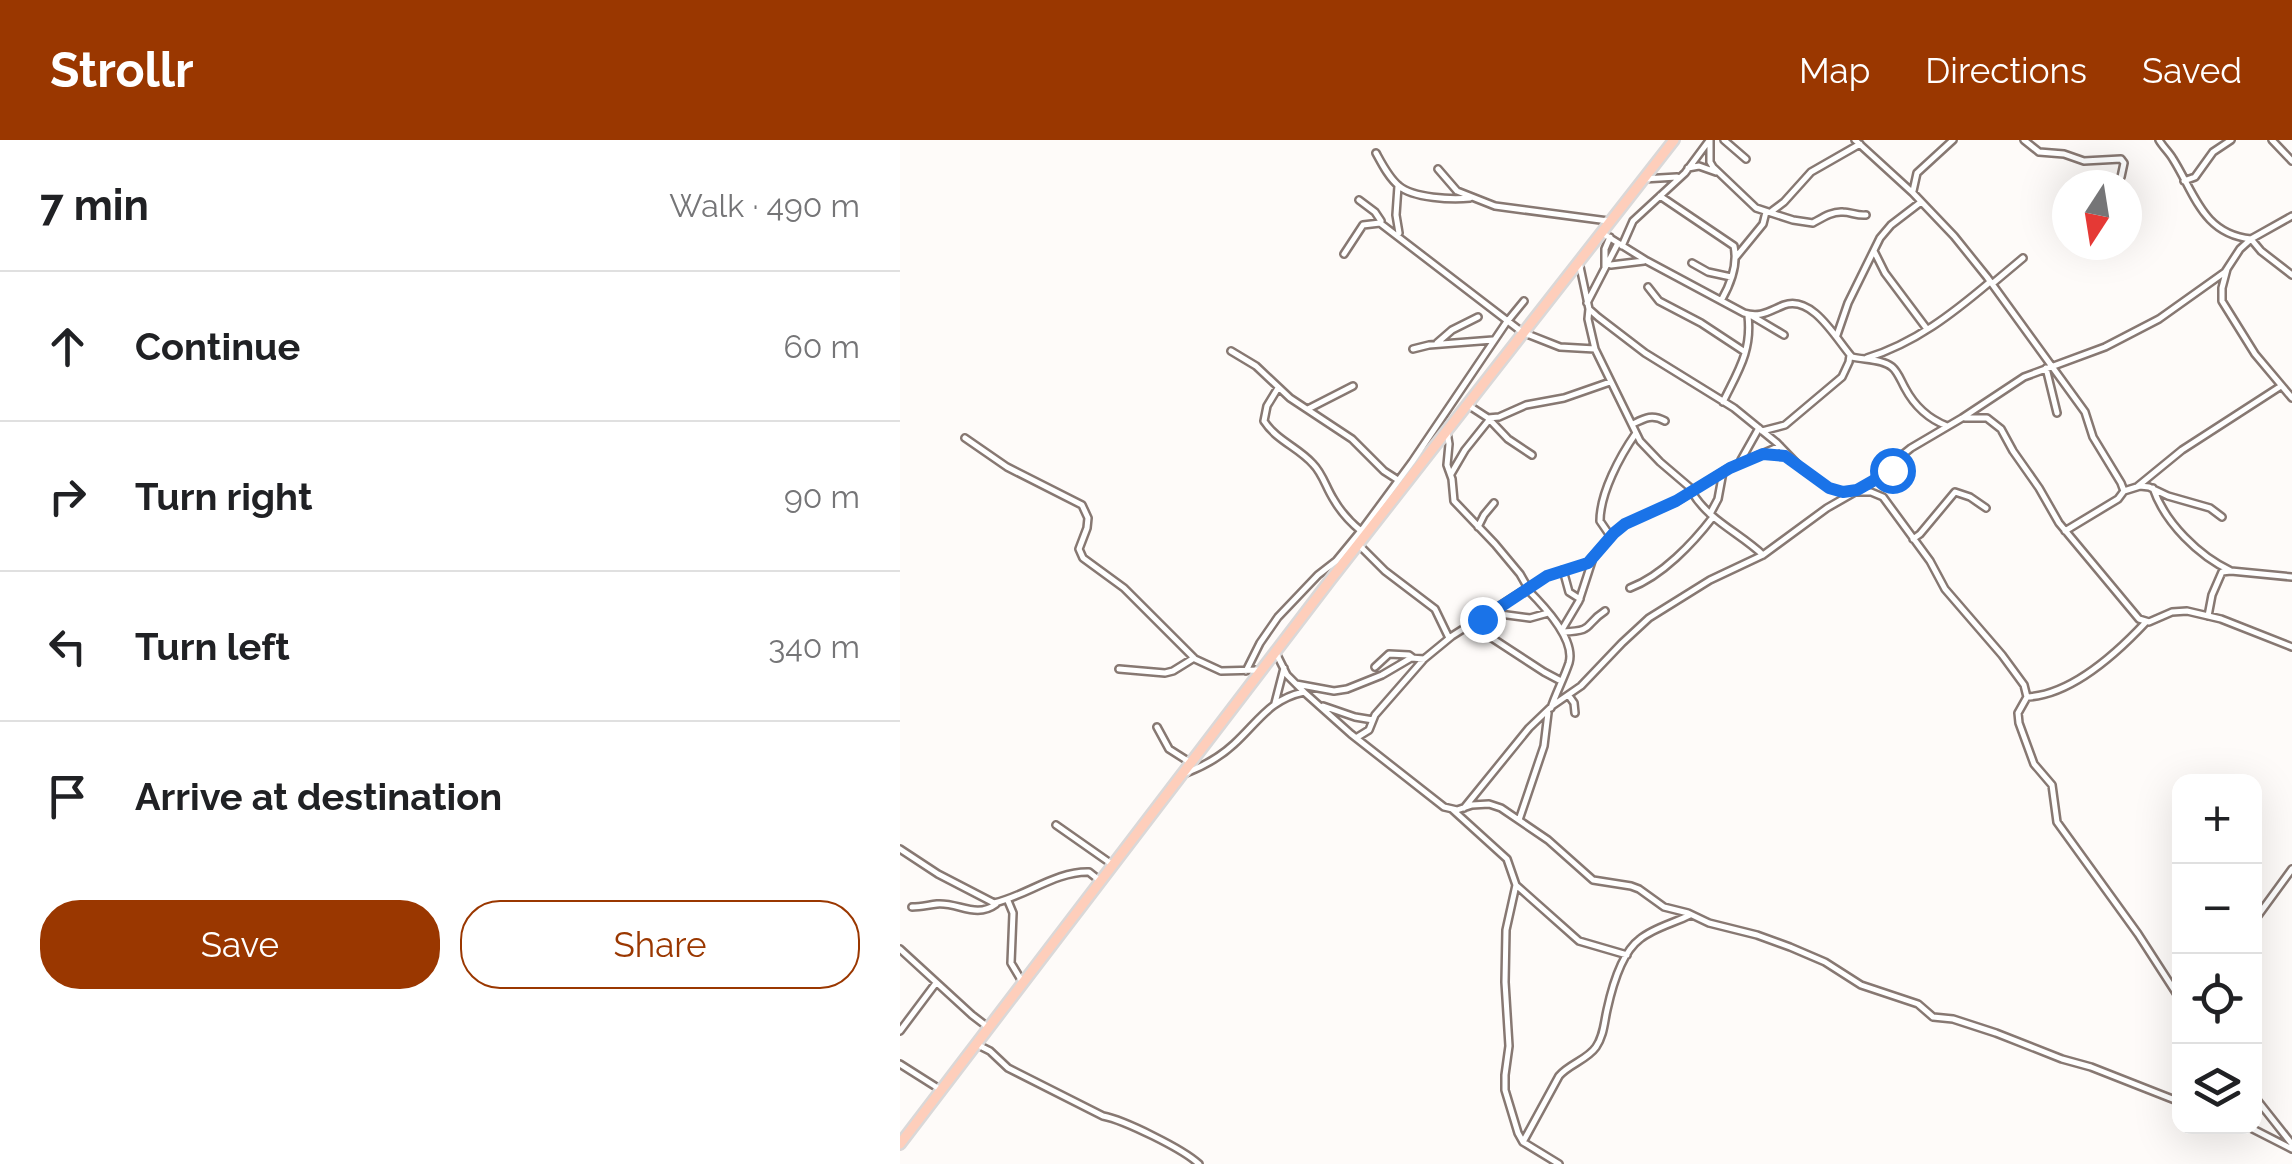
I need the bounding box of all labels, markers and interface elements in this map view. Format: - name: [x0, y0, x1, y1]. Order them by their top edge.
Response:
- text: Strollr: [50, 42, 194, 98]
- text: Map: [1799, 50, 1870, 91]
- text: Directions: [1925, 50, 2087, 91]
- text: Saved: [2142, 50, 2242, 91]
- north arrow: [2052, 170, 2142, 260]
- text: 7 min: [40, 181, 149, 230]
- text: Walk · 490 m: [669, 187, 860, 224]
- icon: ahead: [40, 319, 95, 374]
- text: Continue: [135, 324, 300, 369]
- text: 60 m: [784, 328, 860, 365]
- route start: [1870, 448, 1916, 494]
- icon: right: [40, 469, 95, 524]
- text: Turn right: [135, 474, 312, 519]
- text: 90 m: [784, 478, 860, 515]
- route end: [1460, 597, 1506, 643]
- icon: left: [40, 619, 95, 674]
- text: Turn left: [135, 624, 290, 669]
- text: 340 m: [768, 628, 860, 665]
- icon: arrive: [40, 769, 95, 824]
- text: Arrive at destination: [135, 774, 502, 819]
- map controls: [2172, 774, 2262, 1134]
- button: +: [2172, 774, 2262, 864]
- button: −: [2172, 864, 2262, 954]
- button: Save: [40, 900, 440, 989]
- button: Share: [460, 900, 860, 989]
- button: locate: [2172, 954, 2262, 1044]
- button: layers: [2172, 1044, 2262, 1134]

